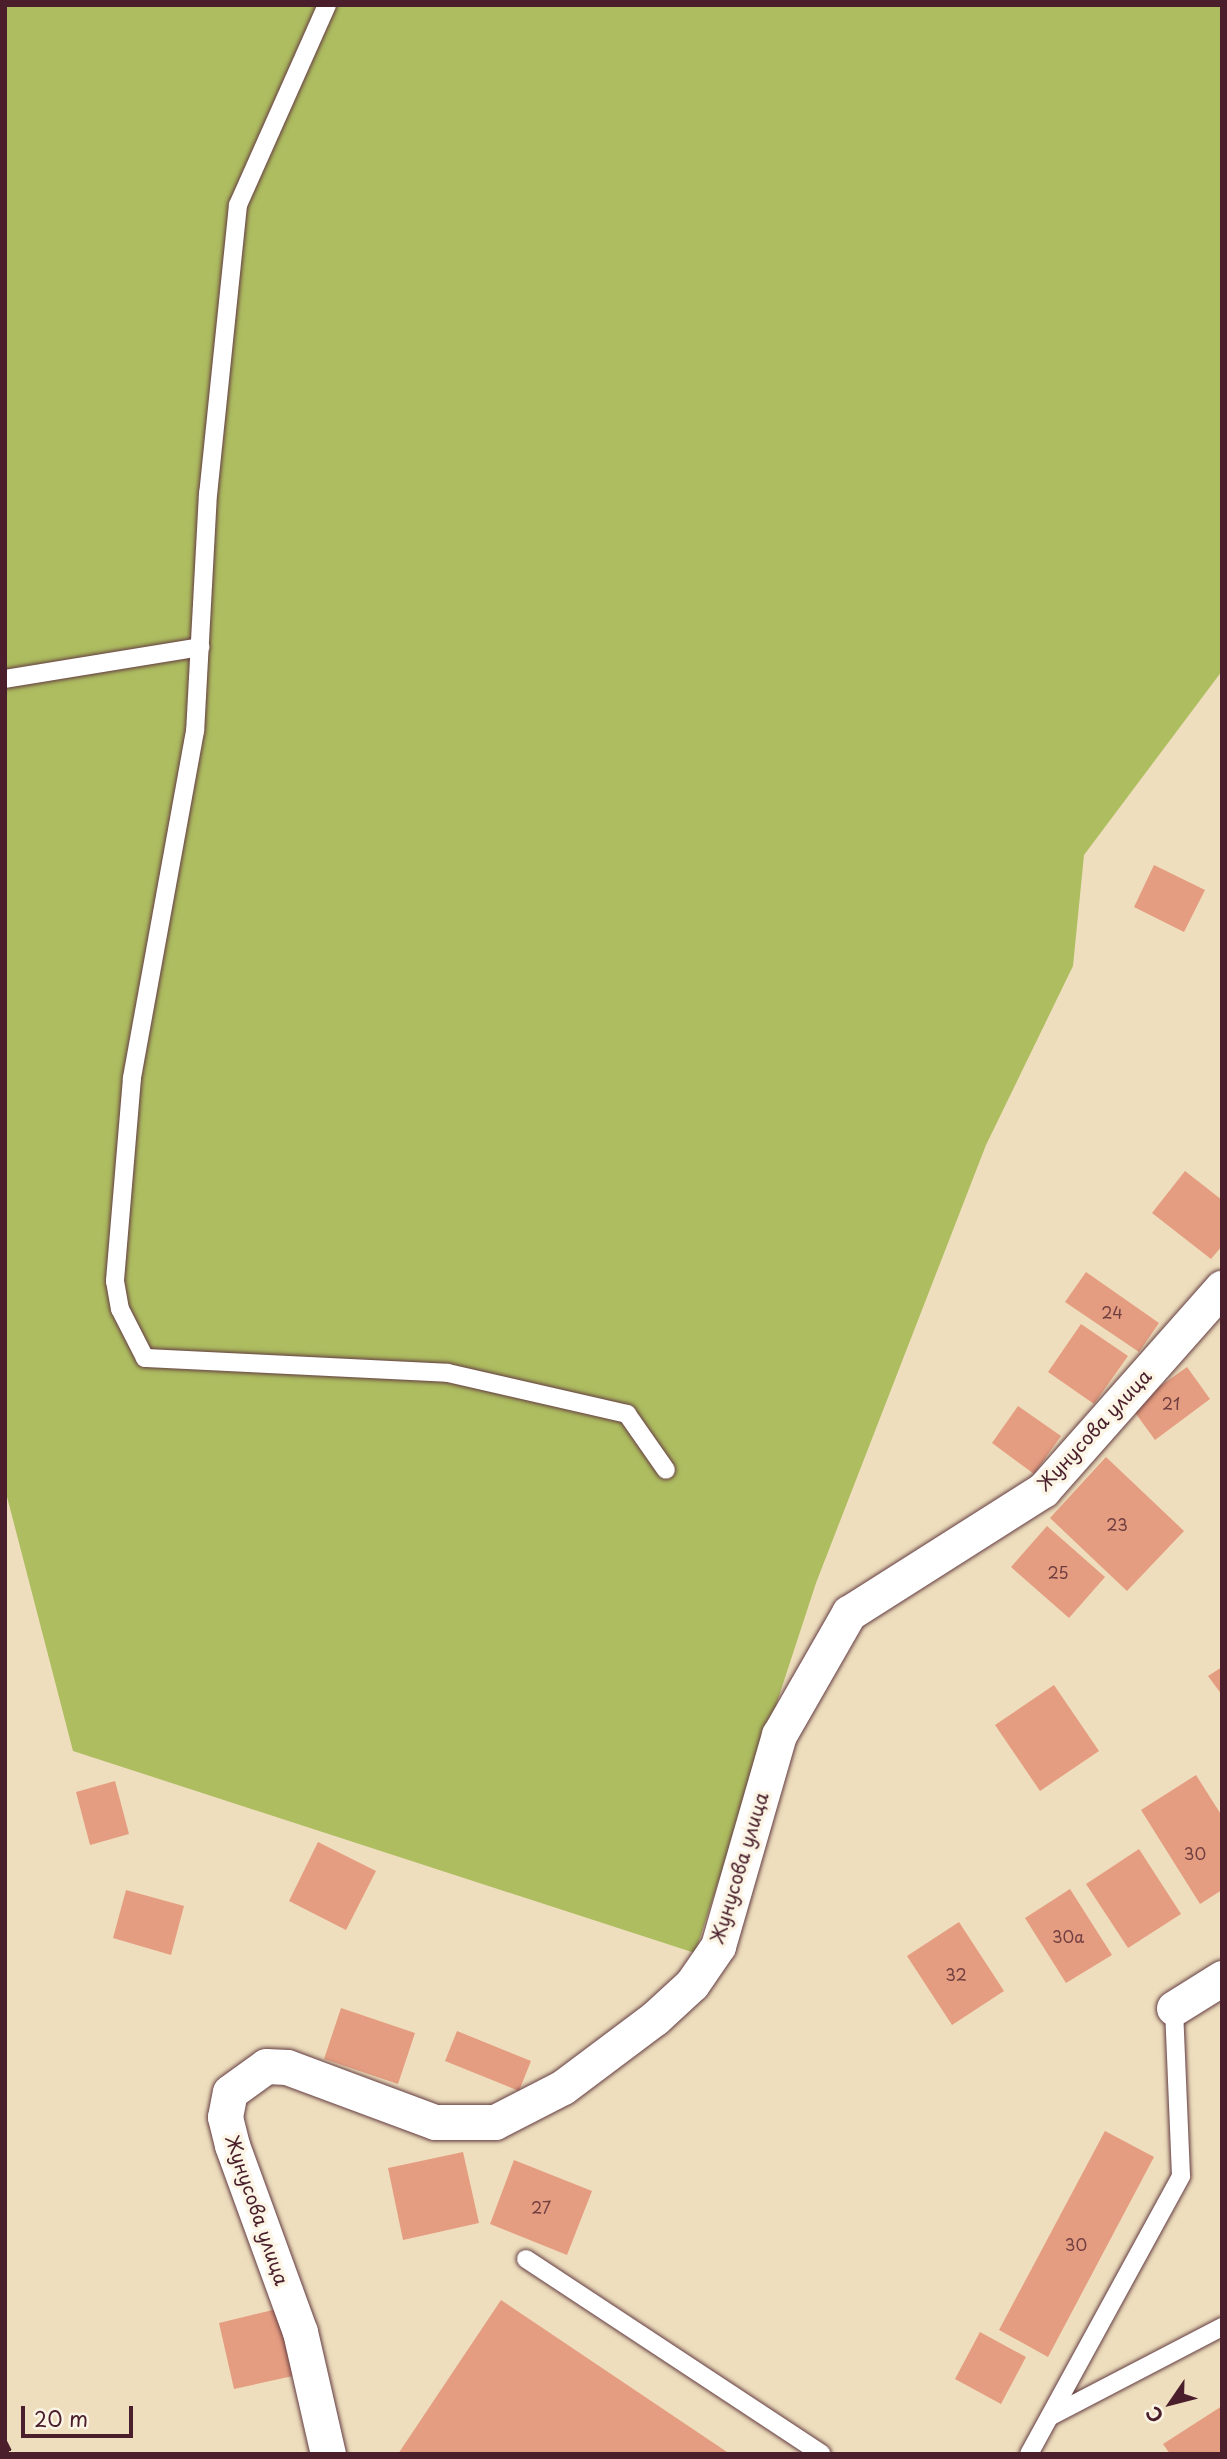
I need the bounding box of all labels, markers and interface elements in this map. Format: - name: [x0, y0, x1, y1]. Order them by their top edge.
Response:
- house number: 24: [1101, 1302, 1123, 1322]
- street label: Жунусова улица: [1032, 1364, 1156, 1496]
- house number: 21: [1162, 1393, 1180, 1413]
- house number: 23: [1106, 1514, 1128, 1534]
- house number: 25: [1047, 1562, 1069, 1582]
- street label: Жунусова улица: [705, 1789, 773, 1947]
- house number: 30: [1184, 1843, 1206, 1863]
- house number: 30а: [1052, 1926, 1084, 1946]
- house number: 32: [945, 1964, 967, 1984]
- street label: Жунусова улица: [220, 2131, 294, 2289]
- house number: 27: [531, 2197, 551, 2217]
- house number: 30: [1065, 2234, 1087, 2254]
- north arrow: [1136, 2368, 1206, 2438]
- scale bar: [24, 2392, 136, 2436]
- text: С: [1138, 2401, 1169, 2429]
- text: 20 m: [34, 2402, 88, 2434]

